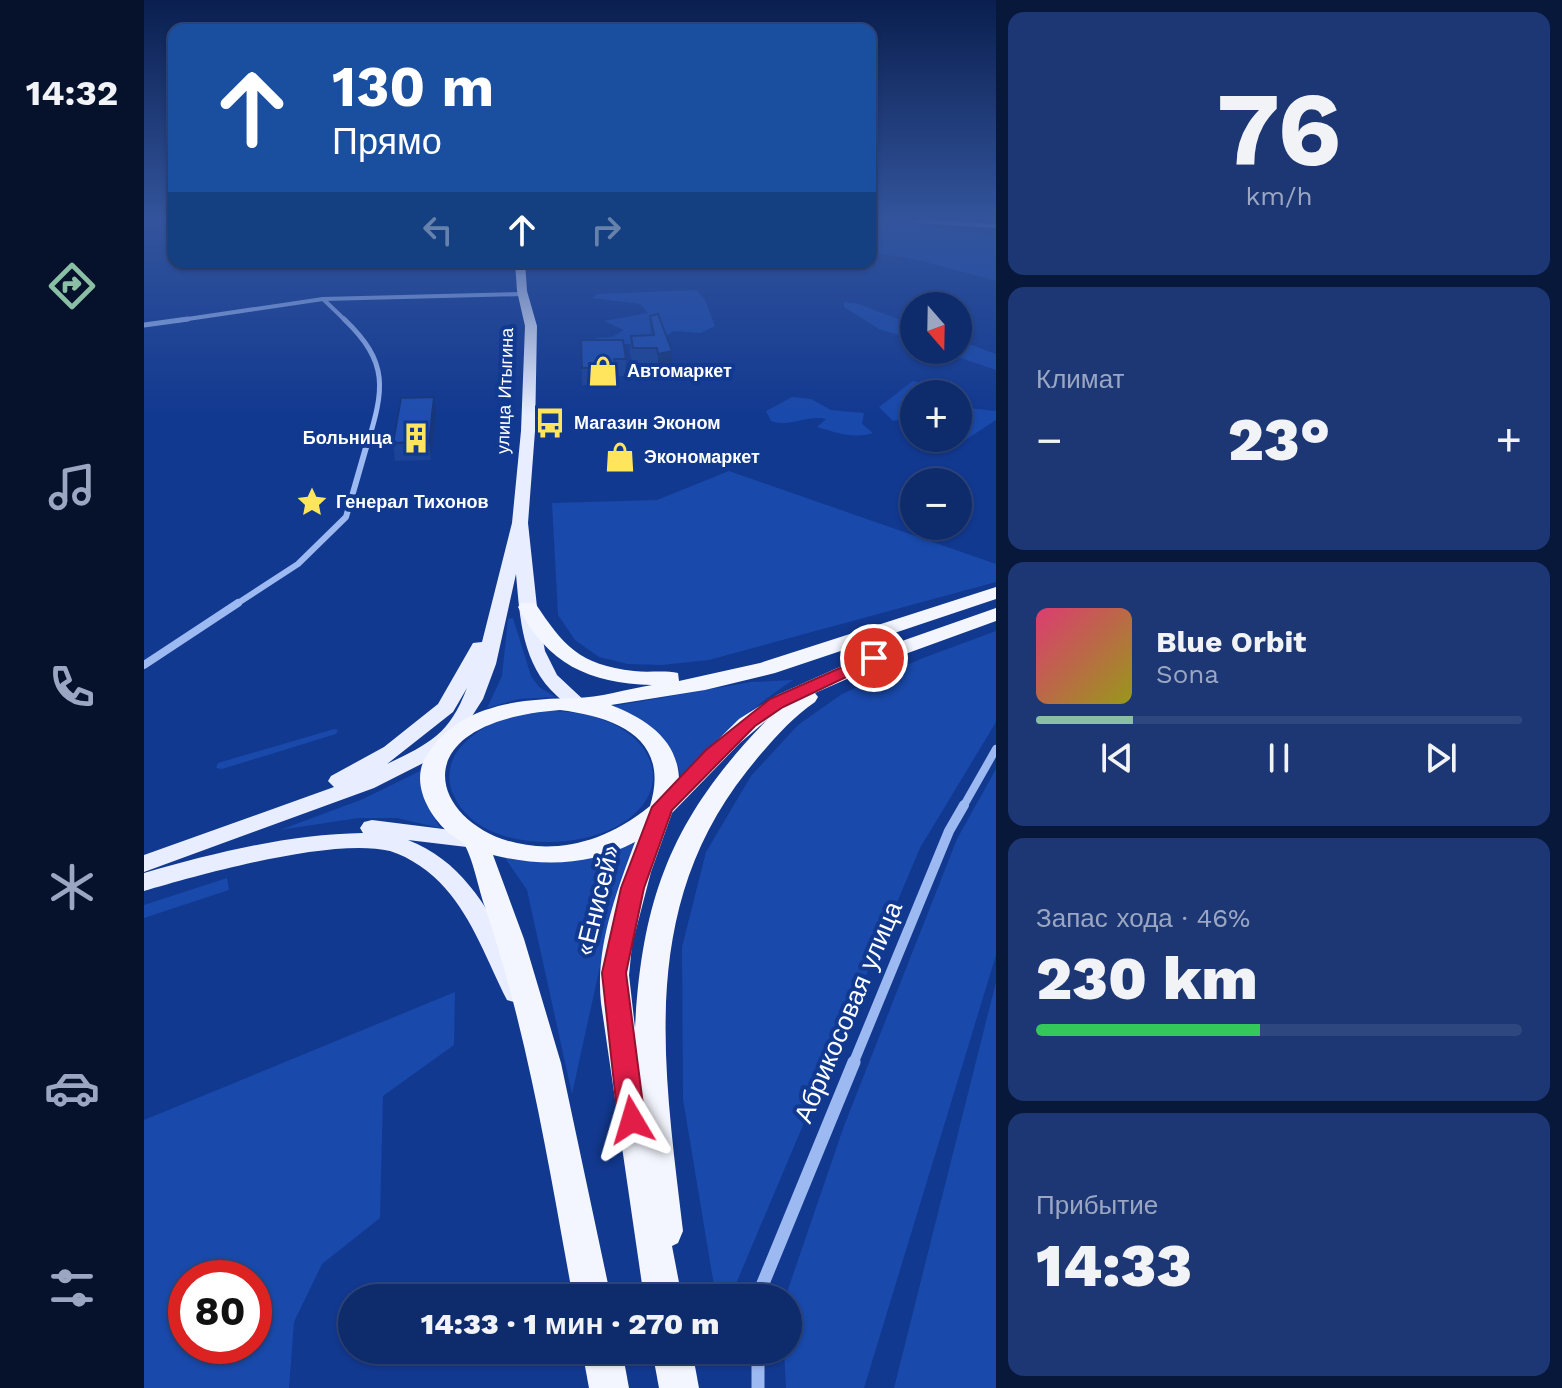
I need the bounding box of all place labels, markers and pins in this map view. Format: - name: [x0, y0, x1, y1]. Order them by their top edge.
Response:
- shop icon: Автомаркет: [586, 354, 620, 388]
- place label: Автомаркет: [627, 360, 732, 381]
- bus stop icon: Магазин Эконом: [533, 406, 567, 440]
- place label: Магазин Эконом: [574, 412, 721, 433]
- building icon: Больница: [399, 421, 433, 455]
- place label: Больница: [303, 427, 393, 448]
- shop icon: Экономаркет: [603, 440, 637, 474]
- place label: Экономаркет: [644, 446, 760, 467]
- place icon: Генерал Тихонов: [295, 485, 329, 519]
- place label: Генерал Тихонов: [336, 491, 489, 512]
- pin: [840, 624, 908, 692]

